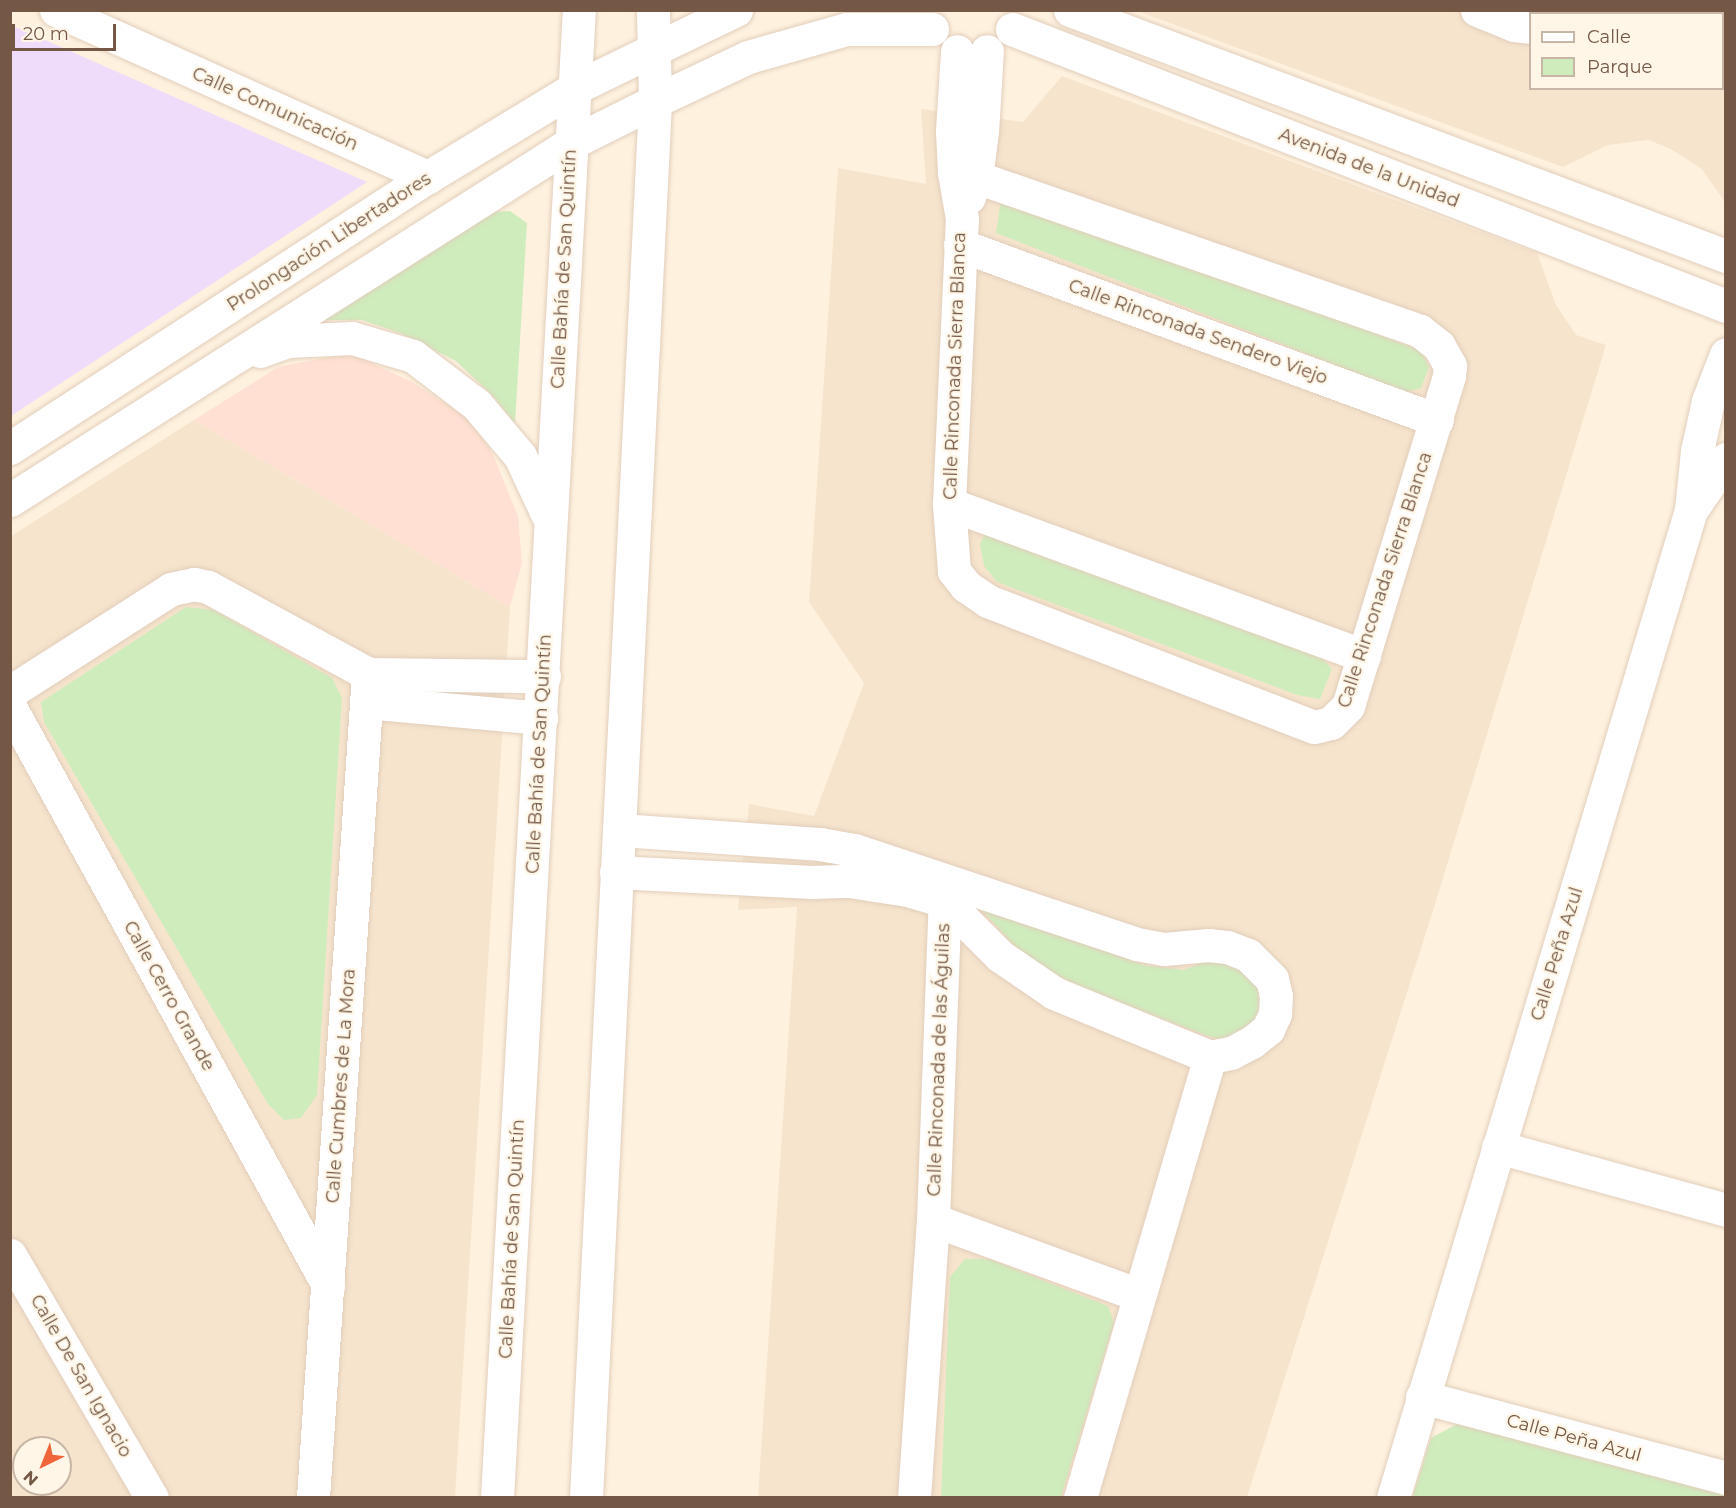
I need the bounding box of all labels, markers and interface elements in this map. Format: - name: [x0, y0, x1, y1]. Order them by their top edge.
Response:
- scale bar: [15, 12, 118, 50]
- legend: [1529, 12, 1724, 90]
- text: 20 m: [23, 23, 69, 45]
- text: Calle: [1587, 26, 1631, 48]
- text: Parque: [1587, 56, 1652, 78]
- street label: Calle Comunicación: [189, 63, 361, 155]
- street label: Avenida de la Unidad: [1276, 124, 1462, 212]
- street label: Calle Bahía de San Quintín: [547, 149, 581, 389]
- street label: Prolongación Libertadores: [223, 168, 435, 316]
- street label: Calle Rinconada Sierra Blanca: [940, 232, 970, 500]
- street label: Calle Rinconada Sendero Viejo: [1065, 275, 1331, 389]
- street label: Calle Rinconada Sierra Blanca: [1333, 449, 1437, 711]
- street label: Calle Bahía de San Quintín: [522, 634, 556, 874]
- street label: Calle Peña Azul: [1526, 885, 1588, 1023]
- street label: Calle Cerro Grande: [119, 917, 219, 1075]
- street label: Calle Rinconada de las Águilas: [923, 923, 955, 1197]
- street label: Calle Cumbres de La Mora: [322, 968, 360, 1204]
- street label: Calle Bahía de San Quintín: [495, 1119, 529, 1359]
- street label: Calle De San Ignacio: [26, 1291, 136, 1461]
- street label: Calle Peña Azul: [1504, 1410, 1644, 1466]
- north arrow: [12, 1436, 72, 1496]
- text: N: [20, 1467, 42, 1489]

